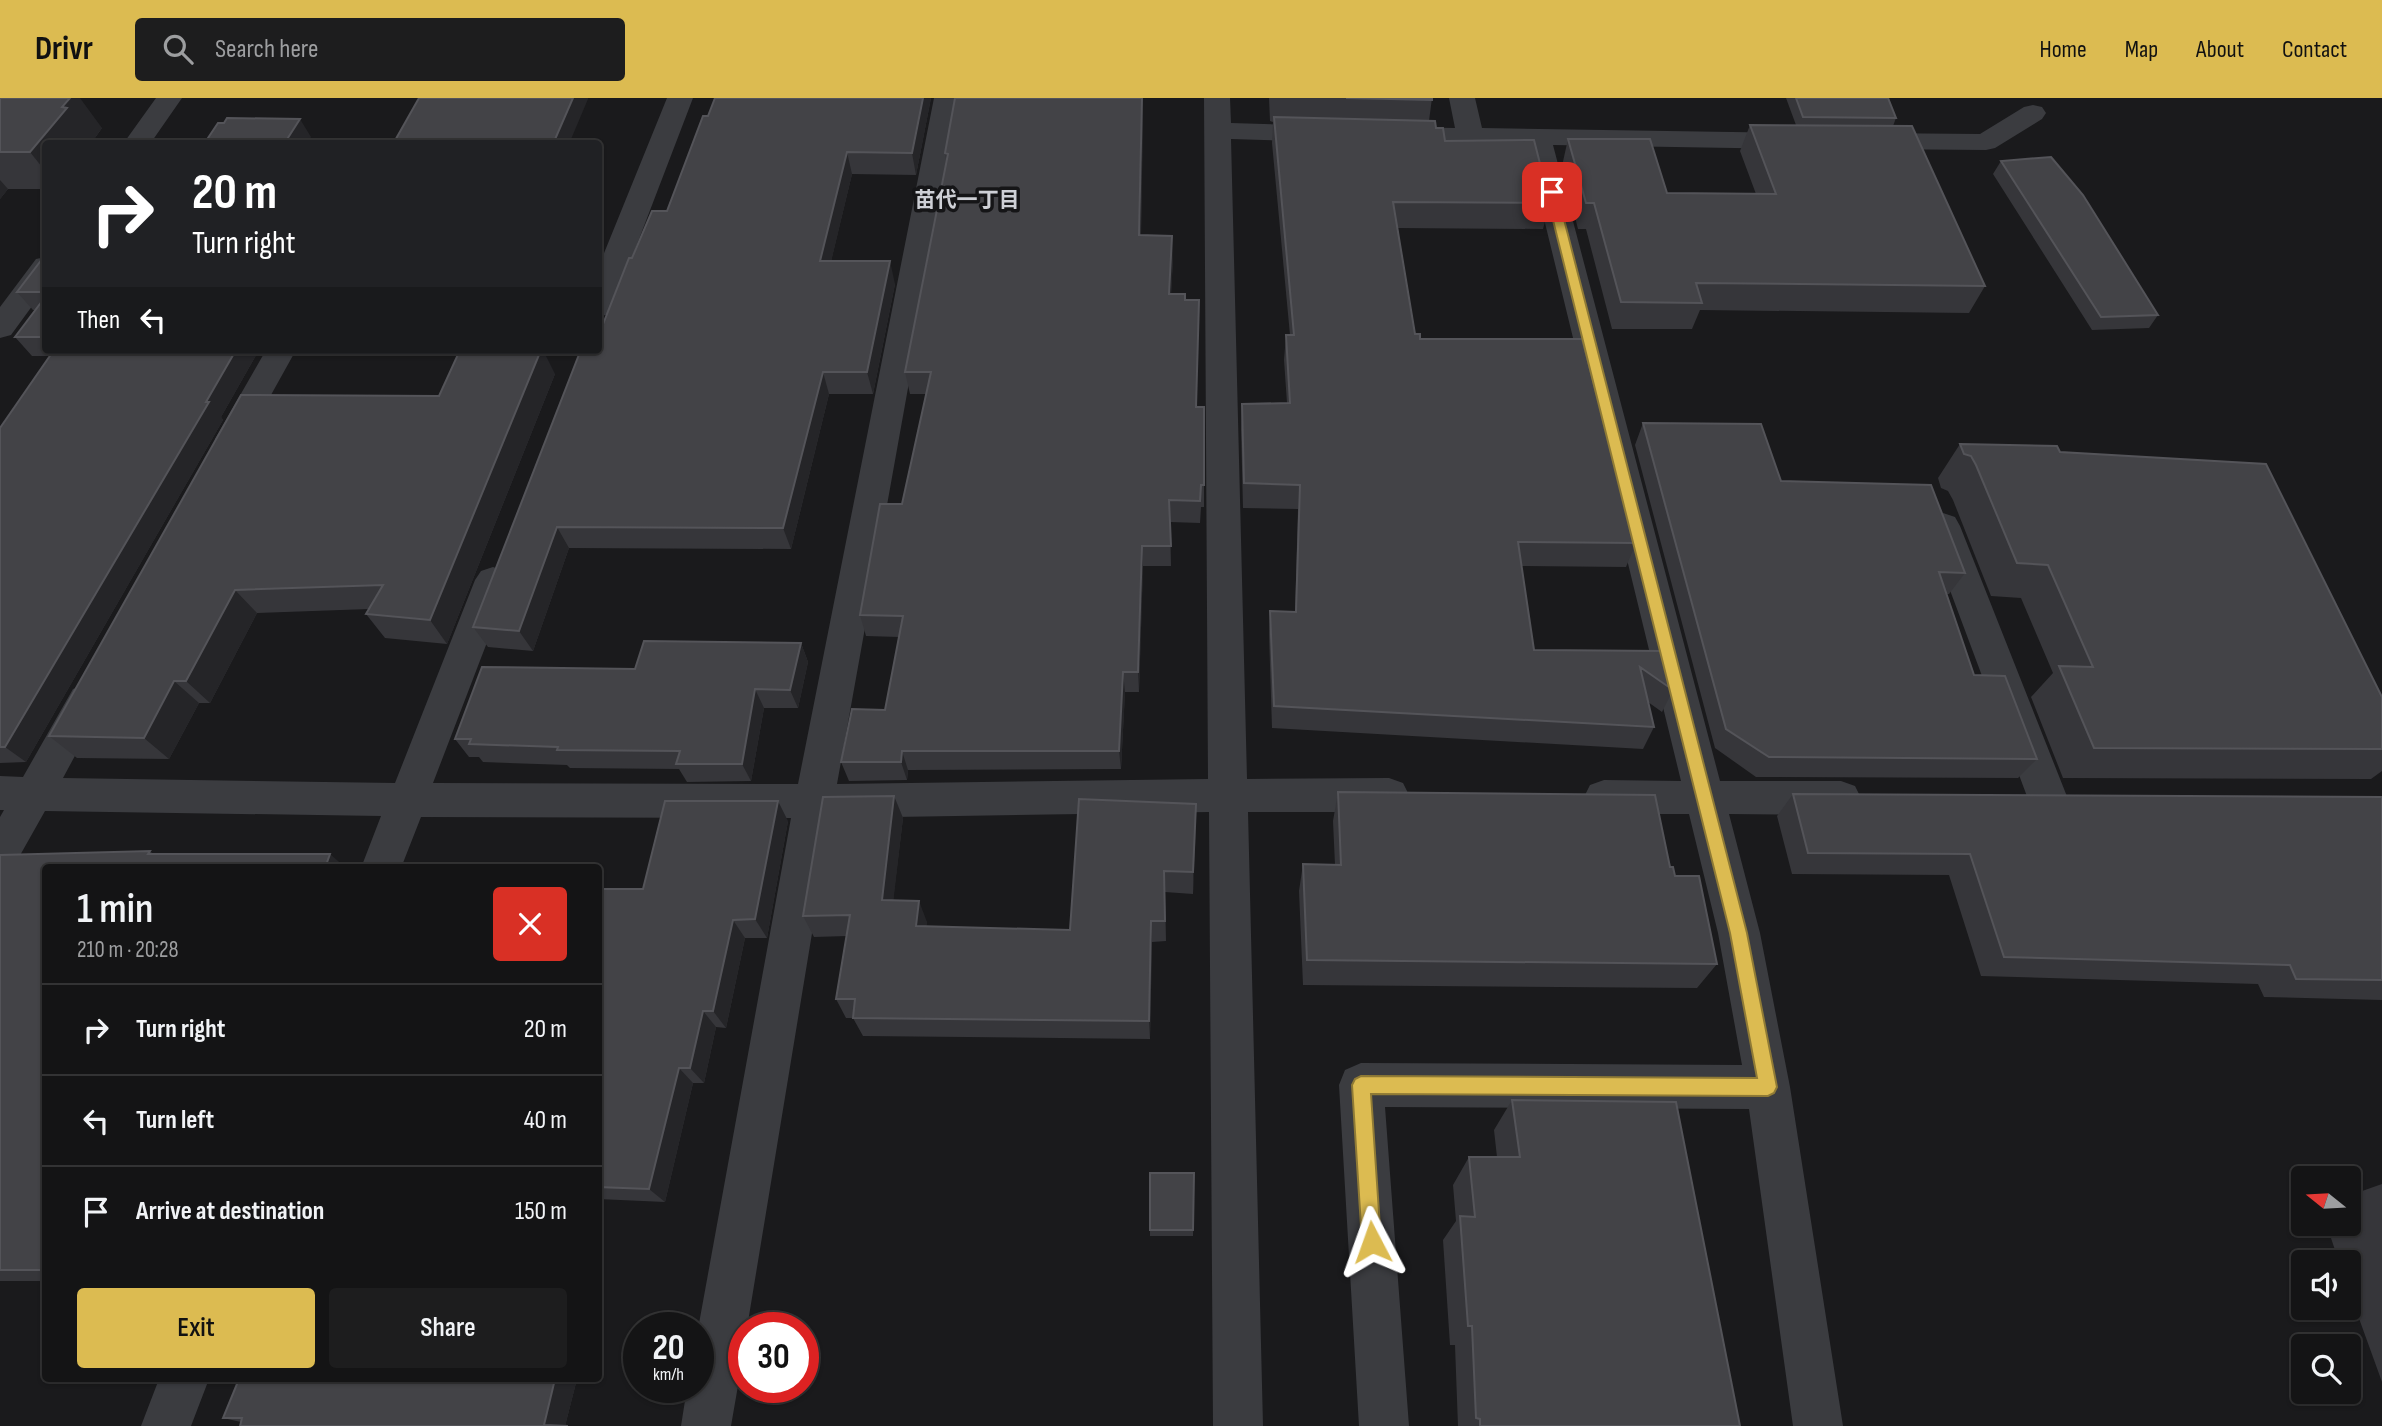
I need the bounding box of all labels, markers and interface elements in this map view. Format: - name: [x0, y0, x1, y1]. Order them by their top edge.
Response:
- search box: [135, 18, 625, 81]
- text: Drivr: [35, 29, 93, 69]
- icon: search: [159, 30, 197, 68]
- text: Search here: [215, 34, 318, 65]
- text: Home: [2039, 35, 2087, 64]
- text: Map: [2125, 35, 2158, 64]
- text: About: [2196, 35, 2244, 64]
- text: Contact: [2282, 35, 2347, 64]
- pin: [1522, 162, 1582, 222]
- text: 20 m: [192, 164, 277, 223]
- icon: right: [77, 168, 168, 259]
- icon: arrive: [1533, 173, 1571, 211]
- district label: 苗代一丁目: [915, 188, 1020, 213]
- text: Turn right: [192, 224, 296, 263]
- icon: left: [134, 301, 172, 339]
- text: Then: [77, 305, 120, 336]
- text: 1 min: [77, 884, 153, 935]
- button: close: [493, 887, 567, 961]
- text: 210 m · 20:28: [77, 936, 179, 964]
- icon: right: [77, 1011, 115, 1049]
- text: Turn right: [136, 1014, 225, 1045]
- text: 20 m: [524, 1014, 567, 1045]
- icon: left: [77, 1102, 115, 1140]
- text: Turn left: [136, 1105, 214, 1136]
- text: 40 m: [524, 1105, 567, 1136]
- north arrow: [2291, 1166, 2361, 1236]
- map controls: [2291, 1166, 2361, 1404]
- icon: arrive: [77, 1193, 115, 1231]
- text: Arrive at destination: [136, 1196, 324, 1227]
- text: 150 m: [515, 1196, 567, 1227]
- position arrow: [1335, 1205, 1409, 1279]
- button: sound: [2291, 1250, 2361, 1320]
- button: Exit: [77, 1288, 315, 1368]
- button: Share: [329, 1288, 567, 1368]
- speed limit sign: 30: [728, 1312, 819, 1403]
- text: 20: [653, 1327, 685, 1370]
- button: search: [2291, 1334, 2361, 1404]
- text: km/h: [653, 1364, 684, 1385]

